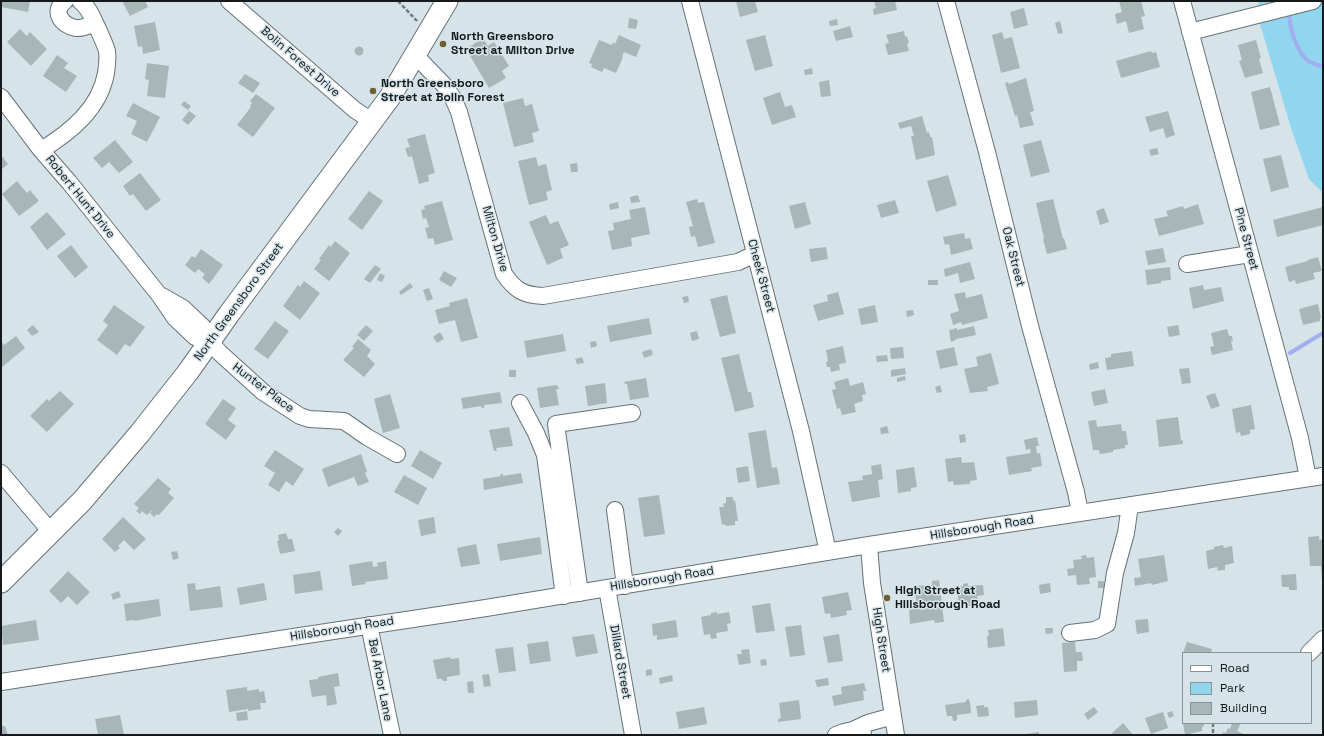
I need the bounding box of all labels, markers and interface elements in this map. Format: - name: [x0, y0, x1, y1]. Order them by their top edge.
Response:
- street label: Bolin Forest Drive: [257, 24, 343, 100]
- place label: North Greensboro Street at Milton Drive: [451, 30, 575, 58]
- marker: North Greensboro Street at Milton Drive: [438, 39, 448, 49]
- place label: North Greensboro Street at Bolin Forest: [381, 77, 504, 105]
- marker: North Greensboro Street at Bolin Forest: [368, 86, 378, 96]
- street label: Robert Hunt Drive: [42, 153, 118, 241]
- street label: Milton Drive: [479, 204, 511, 274]
- street label: Pine Street: [1231, 206, 1261, 272]
- street label: Oak Street: [999, 226, 1027, 288]
- street label: Cheek Street: [744, 238, 778, 314]
- street label: North Greensboro Street: [191, 240, 287, 364]
- street label: Hunter Place: [229, 360, 297, 416]
- street label: Hillsborough Road: [929, 513, 1035, 543]
- street label: Hillsborough Road: [609, 564, 715, 594]
- place label: High Street at Hillsborough Road: [895, 584, 1001, 612]
- marker: High Street at Hillsborough Road: [882, 593, 892, 603]
- street label: High Street: [869, 606, 893, 674]
- street label: Hillsborough Road: [289, 614, 395, 644]
- street label: Dillard Street: [606, 624, 634, 700]
- street label: Bel Arbor Lane: [365, 637, 395, 723]
- legend: [1182, 652, 1312, 724]
- text: Road: [1220, 660, 1249, 676]
- text: Park: [1220, 680, 1245, 696]
- text: Building: [1220, 700, 1267, 716]

